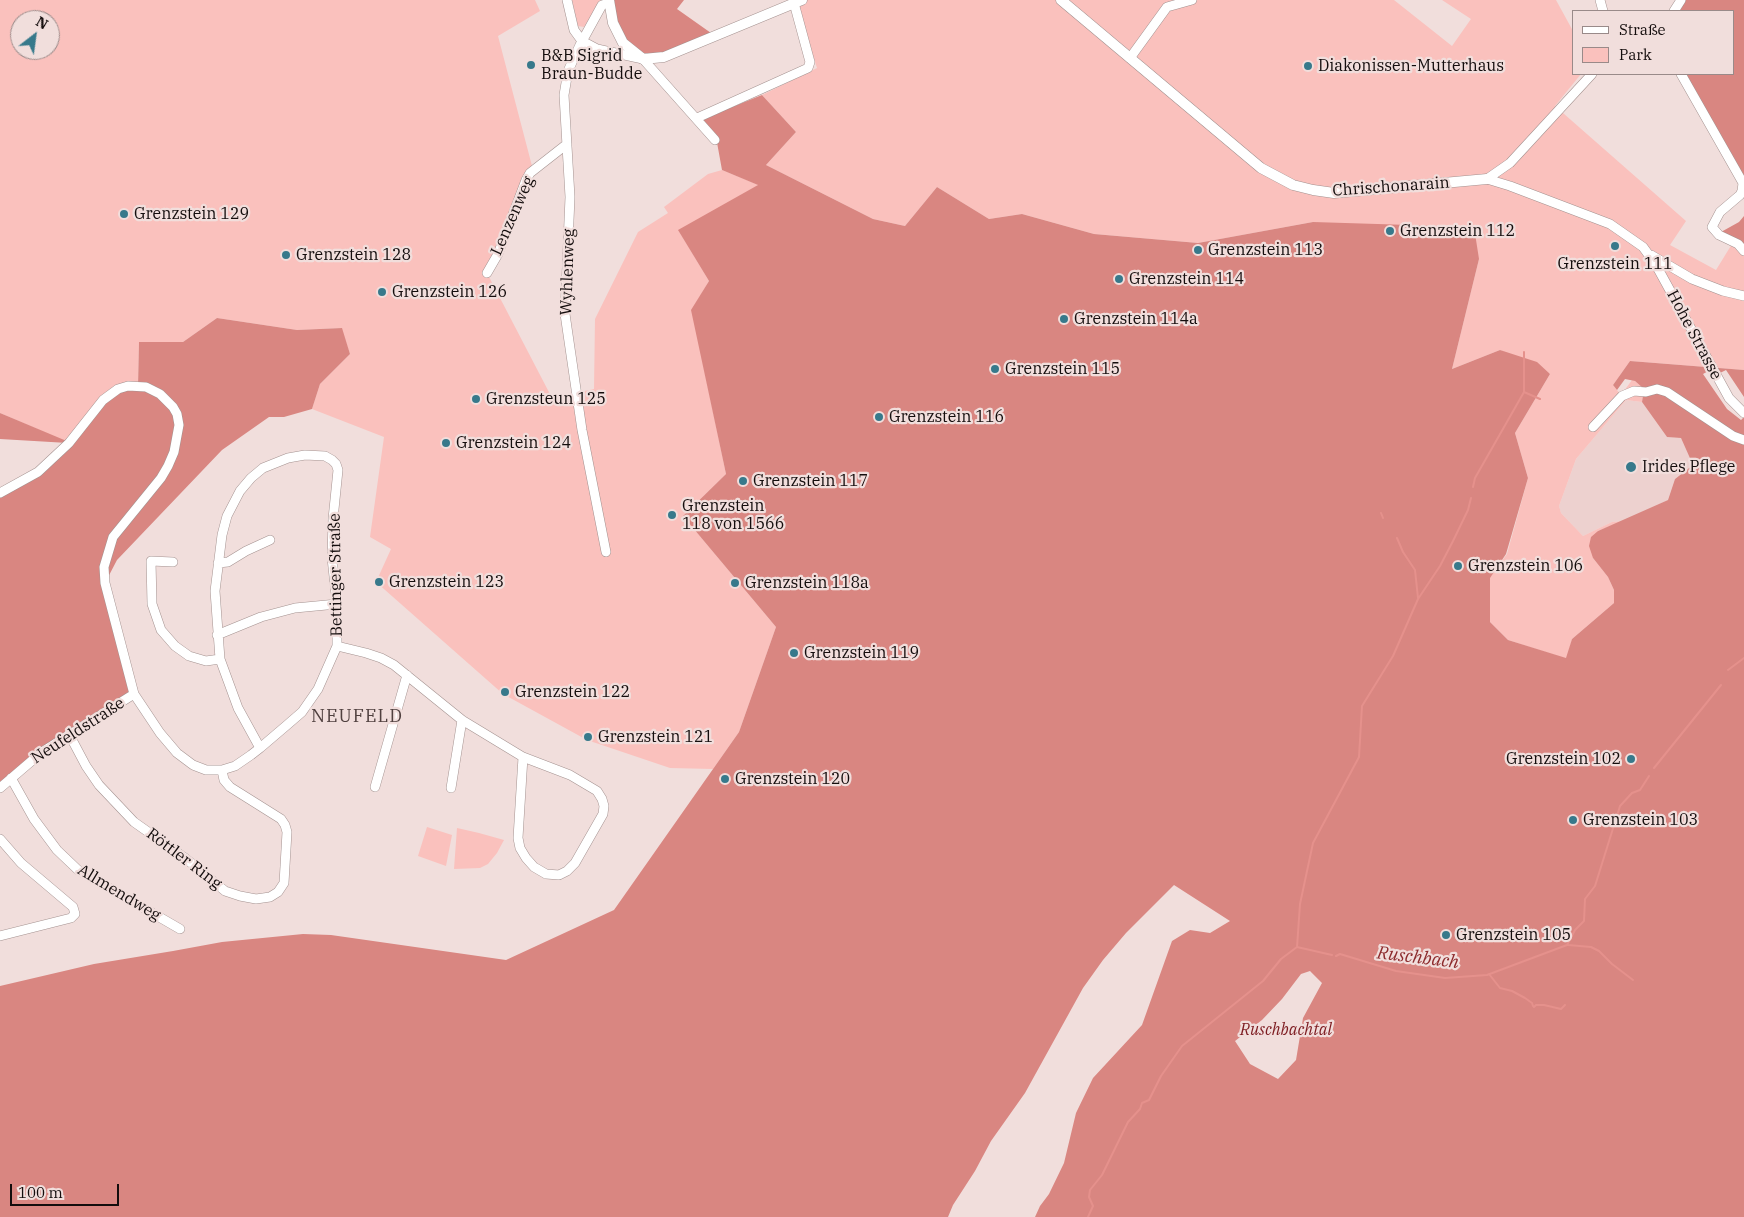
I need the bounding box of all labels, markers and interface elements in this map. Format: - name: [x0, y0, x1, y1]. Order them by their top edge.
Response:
- north arrow: [10, 10, 60, 60]
- legend: [1572, 10, 1734, 75]
- text: N: [33, 12, 51, 33]
- text: Straße: [1619, 20, 1666, 39]
- text: Park: [1619, 45, 1652, 64]
- place label: B&B Sigrid Braun-Budde: [541, 46, 642, 84]
- place label: Diakonissen-Mutterhaus: [1318, 56, 1504, 76]
- marker: B&B Sigrid Braun-Budde: [525, 59, 537, 71]
- marker: Diakonissen-Mutterhaus: [1302, 60, 1314, 72]
- street label: Lenzenweg: [487, 173, 539, 259]
- street label: Chrischonarain: [1332, 173, 1450, 201]
- place label: Grenzstein 129: [134, 204, 249, 224]
- marker: Grenzstein 129: [118, 208, 130, 220]
- place label: Grenzstein 112: [1400, 221, 1515, 241]
- marker: Grenzstein 112: [1384, 225, 1396, 237]
- street label: Wyhlenweg: [557, 228, 579, 316]
- place label: Grenzstein 113: [1208, 240, 1323, 260]
- marker: Grenzstein 111: [1609, 240, 1621, 252]
- marker: Grenzstein 113: [1192, 244, 1204, 256]
- place label: Grenzstein 128: [296, 245, 411, 265]
- marker: Grenzstein 128: [280, 249, 292, 261]
- place label: Grenzstein 111: [1557, 254, 1673, 274]
- place label: Grenzstein 114: [1129, 269, 1244, 289]
- marker: Grenzstein 114: [1113, 273, 1125, 285]
- place label: Grenzstein 126: [392, 282, 507, 302]
- marker: Grenzstein 126: [376, 286, 388, 298]
- street label: Hohe Strasse: [1662, 287, 1726, 383]
- place label: Grenzstein 114a: [1074, 309, 1198, 329]
- marker: Grenzstein 114a: [1058, 313, 1070, 325]
- place label: Grenzstein 115: [1005, 359, 1120, 379]
- marker: Grenzstein 115: [989, 363, 1001, 375]
- place label: Grenzsteun 125: [486, 389, 606, 409]
- marker: Grenzsteun 125: [470, 393, 482, 405]
- place label: Grenzstein 116: [889, 407, 1004, 427]
- marker: Grenzstein 116: [873, 411, 885, 423]
- place label: Grenzstein 124: [456, 433, 571, 453]
- marker: Grenzstein 124: [440, 437, 452, 449]
- place label: Irides Pflege: [1642, 457, 1735, 477]
- marker: Irides Pflege: [1624, 460, 1638, 474]
- place label: Grenzstein 117: [753, 471, 868, 491]
- marker: Grenzstein 117: [737, 475, 749, 487]
- place label: Grenzstein 118 von 1566: [682, 496, 784, 534]
- marker: Grenzstein 118 von 1566: [666, 509, 678, 521]
- street label: Bettinger Straße: [325, 513, 347, 637]
- place label: Grenzstein 106: [1468, 556, 1583, 576]
- marker: Grenzstein 106: [1452, 560, 1464, 572]
- place label: Grenzstein 123: [389, 572, 504, 592]
- place label: Grenzstein 118a: [745, 573, 869, 593]
- marker: Grenzstein 123: [373, 576, 385, 588]
- marker: Grenzstein 118a: [729, 577, 741, 589]
- place label: Grenzstein 119: [804, 643, 919, 663]
- marker: Grenzstein 119: [788, 647, 800, 659]
- place label: Grenzstein 122: [515, 682, 630, 702]
- marker: Grenzstein 122: [499, 686, 511, 698]
- street label: Neufeldstraße: [28, 694, 128, 768]
- district label: NEUFELD: [310, 706, 404, 728]
- place label: Grenzstein 121: [598, 727, 713, 747]
- marker: Grenzstein 121: [582, 731, 594, 743]
- place label: Grenzstein 102: [1506, 749, 1621, 769]
- marker: Grenzstein 102: [1625, 753, 1637, 765]
- place label: Grenzstein 120: [735, 769, 850, 789]
- marker: Grenzstein 120: [719, 773, 731, 785]
- place label: Grenzstein 103: [1583, 810, 1698, 830]
- marker: Grenzstein 103: [1567, 814, 1579, 826]
- street label: Röttler Ring: [142, 824, 226, 894]
- street label: Allmendweg: [74, 861, 164, 925]
- place label: Grenzstein 105: [1456, 925, 1571, 945]
- marker: Grenzstein 105: [1440, 929, 1452, 941]
- water label: Ruschbach: [1376, 942, 1460, 974]
- park label: Ruschbachtal: [1240, 1020, 1332, 1040]
- scale bar: [12, 1174, 121, 1206]
- text: 100 m: [18, 1183, 63, 1202]

